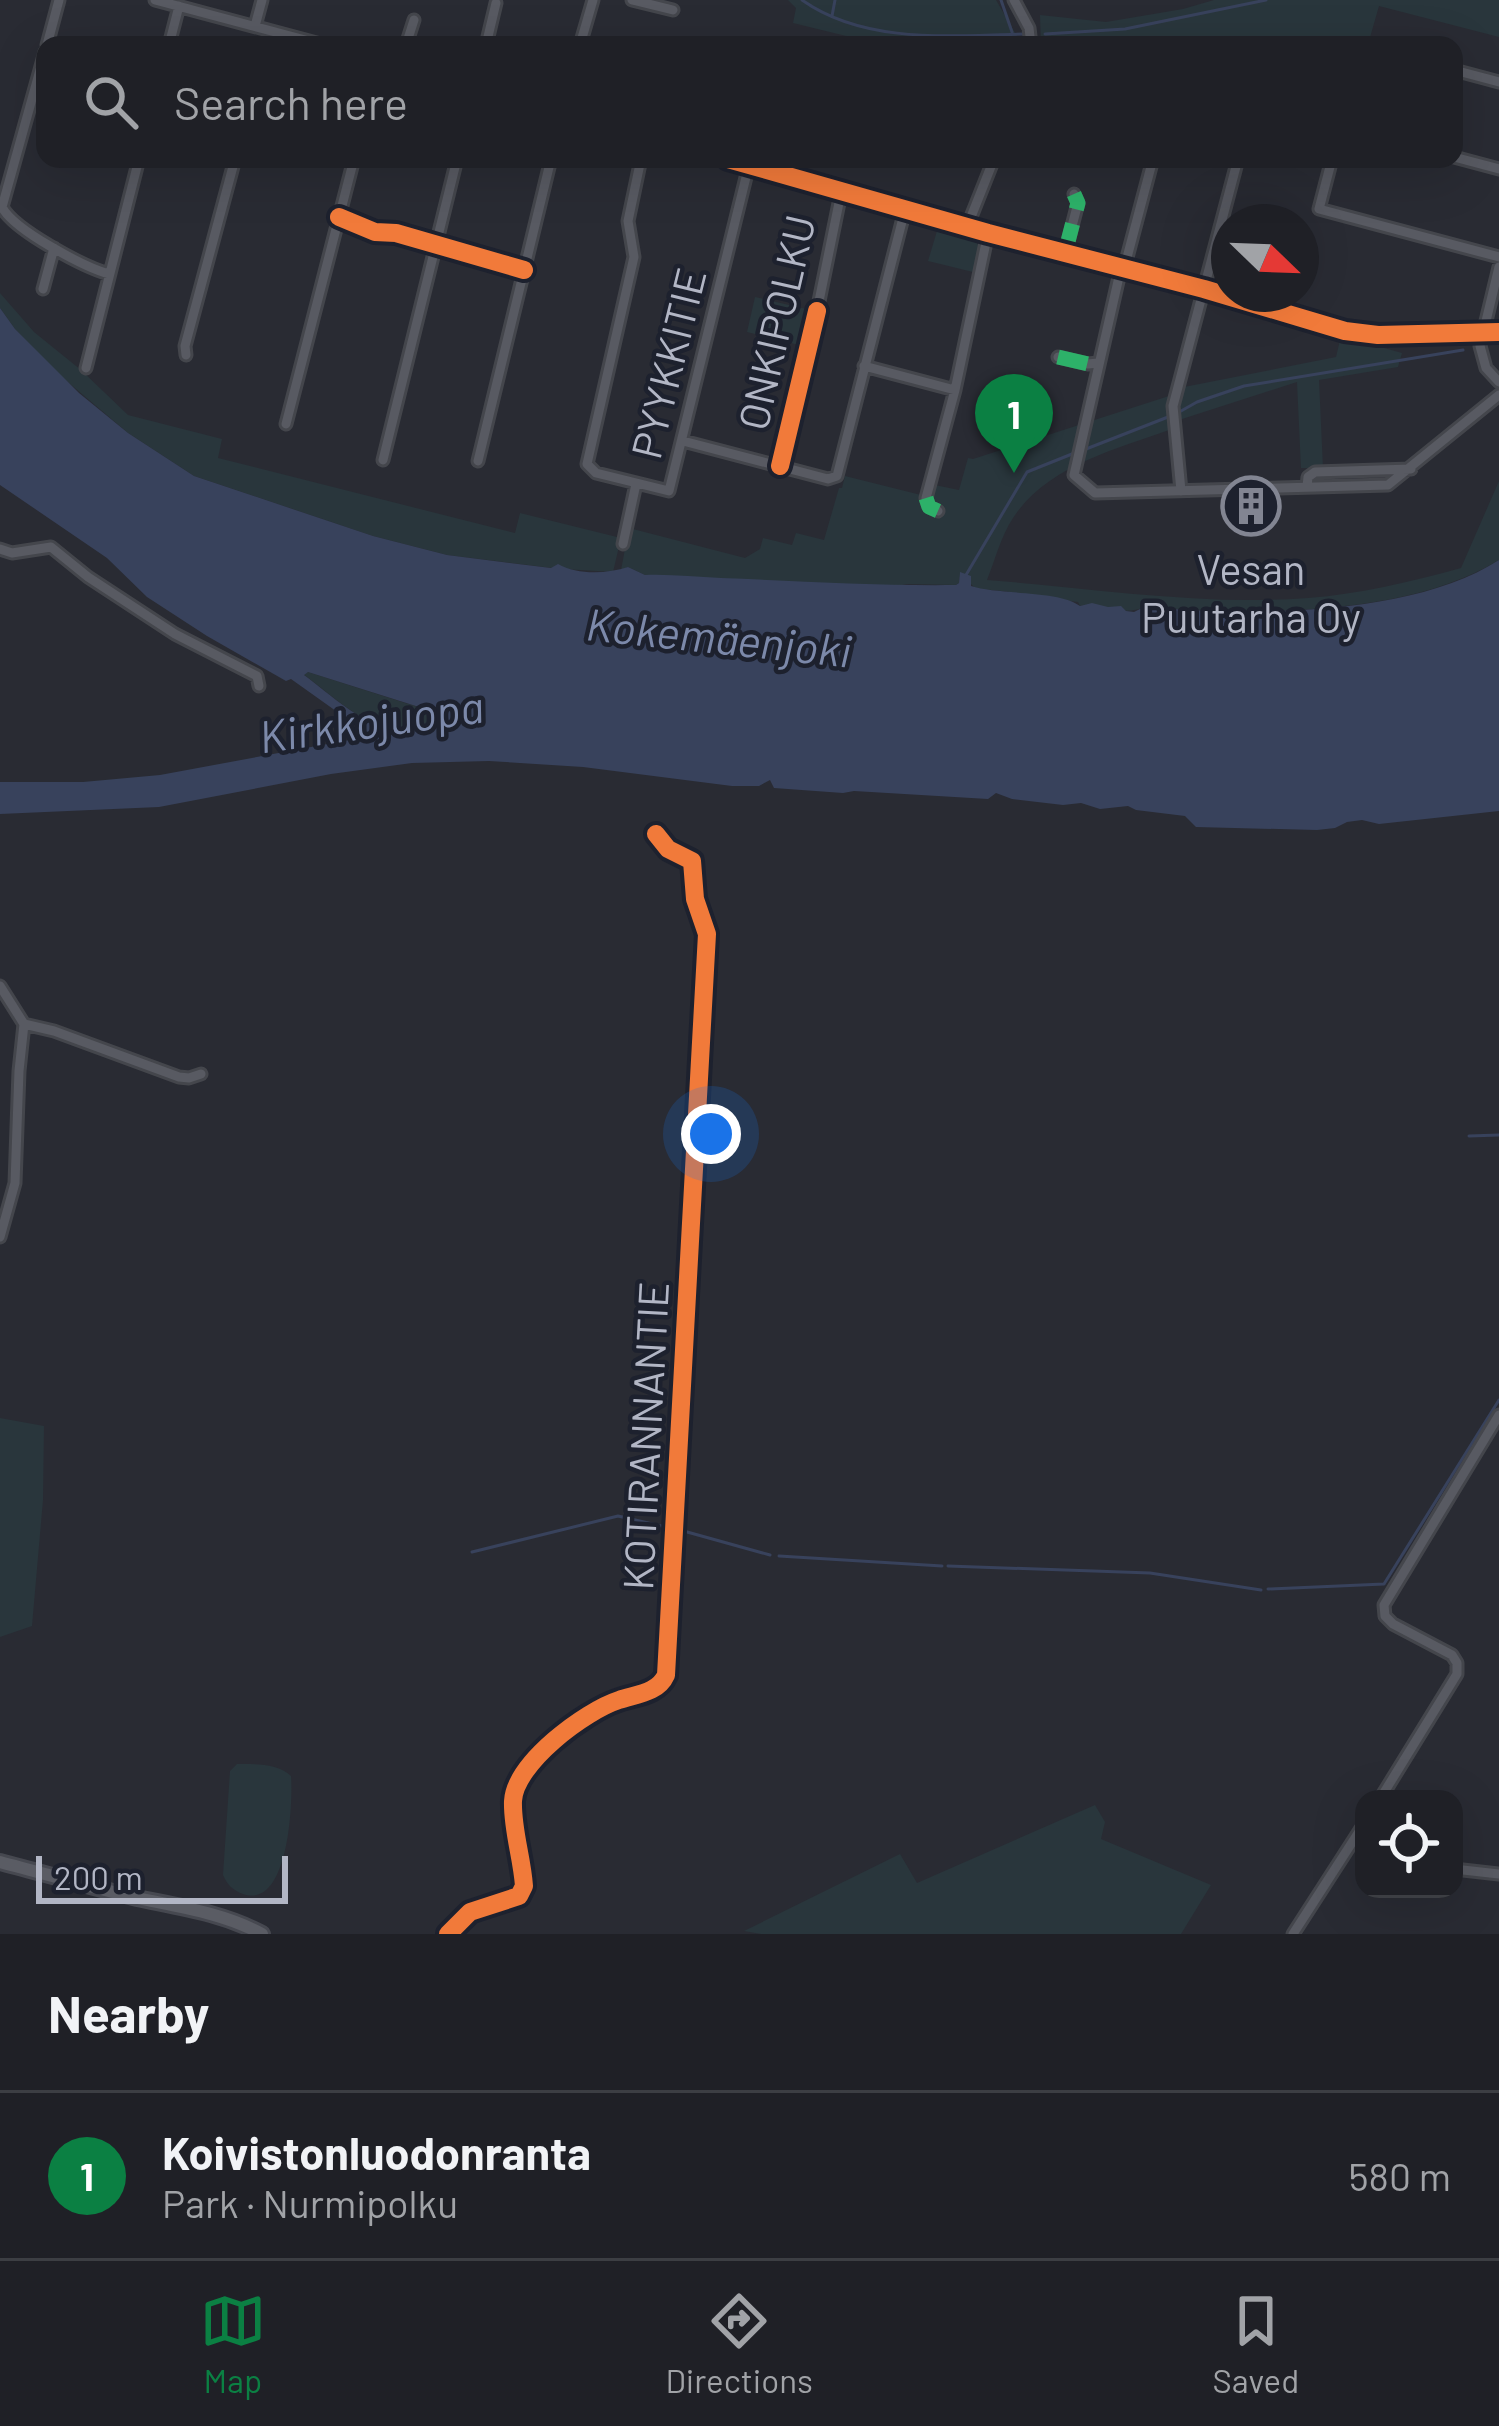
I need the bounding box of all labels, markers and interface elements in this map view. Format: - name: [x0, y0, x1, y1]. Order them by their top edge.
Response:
- search box: [36, 36, 1463, 168]
- icon: search: [78, 69, 144, 135]
- text: Search here: [174, 75, 408, 129]
- north arrow: [1211, 204, 1319, 312]
- street label: ONKIPOLKU: [726, 210, 824, 434]
- street label: PYYKKITIE: [619, 263, 715, 463]
- pin: 1: [975, 374, 1053, 473]
- building icon: Vesan Puutarha Oy: [1220, 475, 1282, 537]
- place label: Vesan Puutarha Oy: [1141, 543, 1361, 642]
- water label: Kokemäenjoki: [584, 595, 854, 677]
- water label: Kirkkojuopa: [255, 678, 487, 762]
- your location: [681, 1104, 741, 1164]
- street label: KOTIRANNANTIE: [611, 1281, 677, 1591]
- map controls: [1355, 1790, 1463, 1898]
- button: locate: [1355, 1790, 1463, 1898]
- scale bar: [36, 1850, 288, 1903]
- text: 200 m: [54, 1857, 143, 1897]
- text: Nearby: [48, 1982, 209, 2043]
- text: Koivistonluodonranta: [162, 2125, 591, 2179]
- text: 1: [80, 2152, 94, 2199]
- text: 580 m: [1349, 2152, 1451, 2199]
- text: Park · Nurmipolku: [162, 2179, 458, 2226]
- tab: Map: [200, 2288, 266, 2400]
- tab: Directions: [665, 2288, 813, 2400]
- tab: Saved: [1213, 2288, 1299, 2400]

